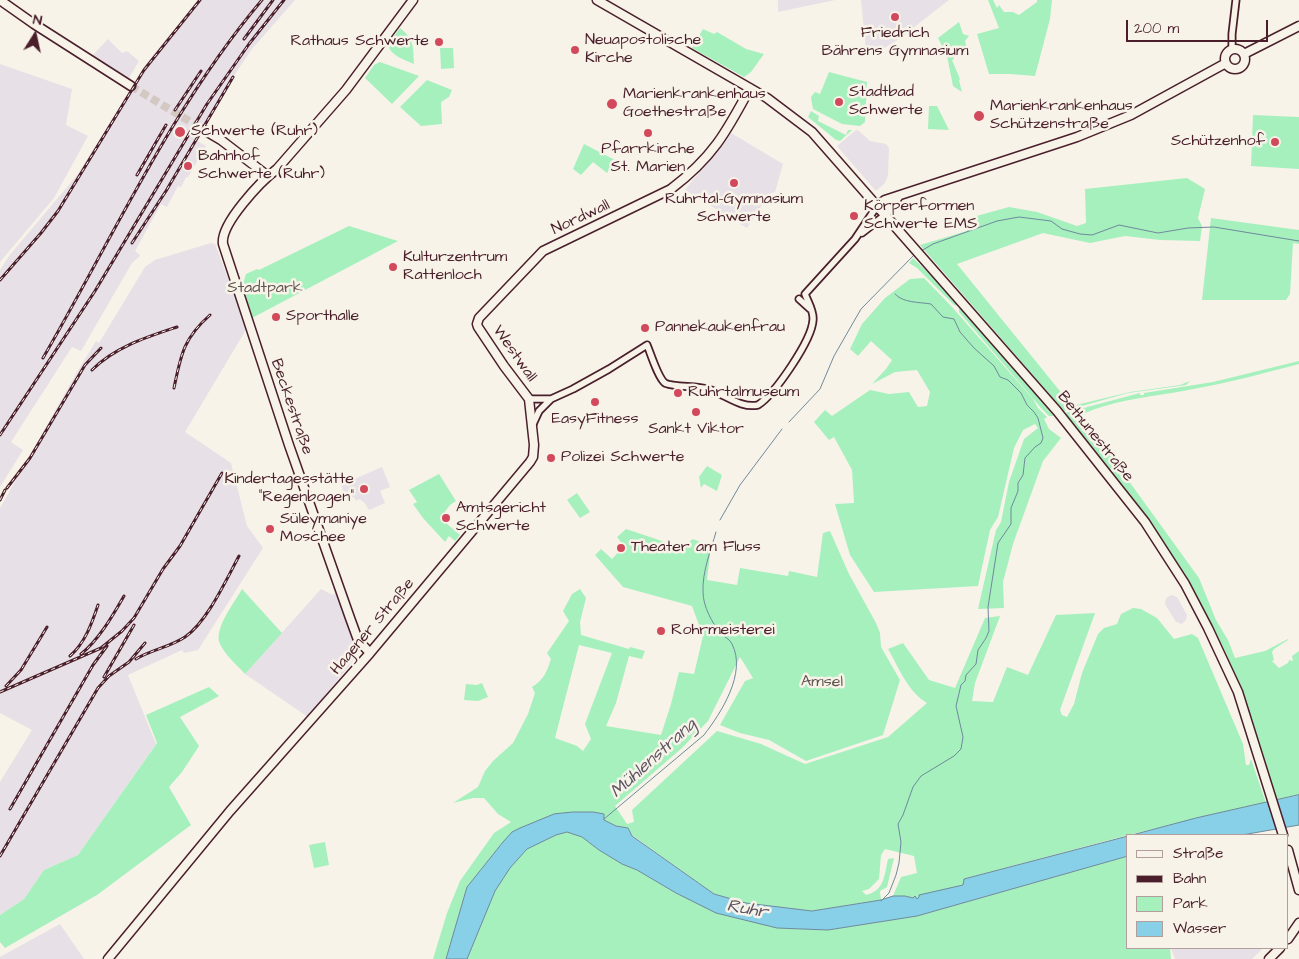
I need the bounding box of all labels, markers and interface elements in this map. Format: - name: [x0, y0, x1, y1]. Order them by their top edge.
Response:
- north arrow: [10, 10, 60, 60]
- text: N: [32, 10, 44, 31]
- scale bar: [1129, 10, 1272, 42]
- marker: Friedrich Bährens Gymnasium: [889, 11, 901, 23]
- text: 200 m: [1134, 18, 1179, 39]
- place label: Friedrich Bährens Gymnasium: [822, 24, 968, 62]
- place label: Neuapostolische Kirche: [585, 31, 701, 69]
- place label: Rathaus Schwerte: [290, 32, 429, 52]
- marker: Rathaus Schwerte: [433, 36, 445, 48]
- marker: Neuapostolische Kirche: [569, 44, 581, 56]
- place label: Stadtbad Schwerte: [849, 83, 923, 121]
- place label: Marienkrankenhaus Goethestraße: [623, 85, 766, 123]
- marker: Stadtbad Schwerte: [833, 96, 845, 108]
- marker: Marienkrankenhaus Goethestraße: [605, 97, 619, 111]
- place label: Marienkrankenhaus Schützenstraße: [990, 97, 1133, 135]
- marker: Marienkrankenhaus Schützenstraße: [972, 109, 986, 123]
- place label: Schwerte (Ruhr): [191, 122, 318, 142]
- marker: Schwerte (Ruhr): [173, 125, 187, 139]
- marker: Pfarrkirche St. Marien: [642, 127, 654, 139]
- place label: Schützenhof: [1171, 132, 1265, 152]
- marker: Schützenhof: [1269, 136, 1281, 148]
- place label: Pfarrkirche St. Marien: [601, 140, 695, 178]
- place label: Bahnhof Schwerte (Ruhr): [198, 147, 325, 185]
- marker: Bahnhof Schwerte (Ruhr): [182, 160, 194, 172]
- marker: Ruhrtal-Gymnasium Schwerte: [728, 177, 740, 189]
- place label: Ruhrtal-Gymnasium Schwerte: [665, 190, 803, 228]
- street label: Nordwall: [549, 196, 613, 240]
- place label: Körperformen Schwerte EMS: [864, 197, 977, 235]
- marker: Körperformen Schwerte EMS: [848, 210, 860, 222]
- place label: Kulturzentrum Rattenloch: [403, 248, 507, 286]
- marker: Kulturzentrum Rattenloch: [387, 261, 399, 273]
- park label: Stadtpark: [227, 279, 303, 299]
- place label: Sporthalle: [286, 307, 359, 327]
- marker: Sporthalle: [270, 311, 282, 323]
- place label: Pannekaukenfrau: [655, 318, 785, 338]
- street label: Westwall: [488, 322, 540, 386]
- marker: Pannekaukenfrau: [639, 322, 651, 334]
- street label: Beckestraße: [266, 357, 316, 457]
- place label: Ruhrtalmuseum: [688, 383, 799, 403]
- marker: Ruhrtalmuseum: [672, 387, 684, 399]
- street label: Bethunestraße: [1053, 388, 1137, 486]
- marker: EasyFitness: [589, 396, 601, 408]
- marker: Sankt Viktor: [690, 406, 702, 418]
- place label: EasyFitness: [551, 410, 639, 430]
- place label: Sankt Viktor: [648, 420, 744, 440]
- place label: Polizei Schwerte: [561, 448, 684, 468]
- marker: Polizei Schwerte: [545, 452, 557, 464]
- place label: Kindertagesstätte "Regenbogen": [224, 470, 354, 508]
- marker: Kindertagesstätte "Regenbogen": [358, 483, 370, 495]
- place label: Amtsgericht Schwerte: [456, 499, 546, 537]
- place label: Süleymaniye Moschee: [280, 510, 367, 548]
- marker: Amtsgericht Schwerte: [440, 512, 452, 524]
- marker: Süleymaniye Moschee: [264, 523, 276, 535]
- place label: Theater am Fluss: [631, 538, 761, 558]
- marker: Theater am Fluss: [615, 542, 627, 554]
- street label: Hagener Straße: [327, 575, 419, 679]
- place label: Rohrmeisterei: [671, 621, 775, 641]
- marker: Rohrmeisterei: [655, 625, 667, 637]
- park label: Amsel: [801, 673, 843, 693]
- water label: Mühlenstrang: [607, 715, 701, 803]
- legend: [1126, 834, 1289, 949]
- text: Straße: [1173, 843, 1223, 864]
- text: Bahn: [1173, 868, 1206, 889]
- text: Park: [1173, 893, 1208, 914]
- water label: Ruhr: [725, 896, 769, 924]
- text: Wasser: [1173, 918, 1226, 939]

